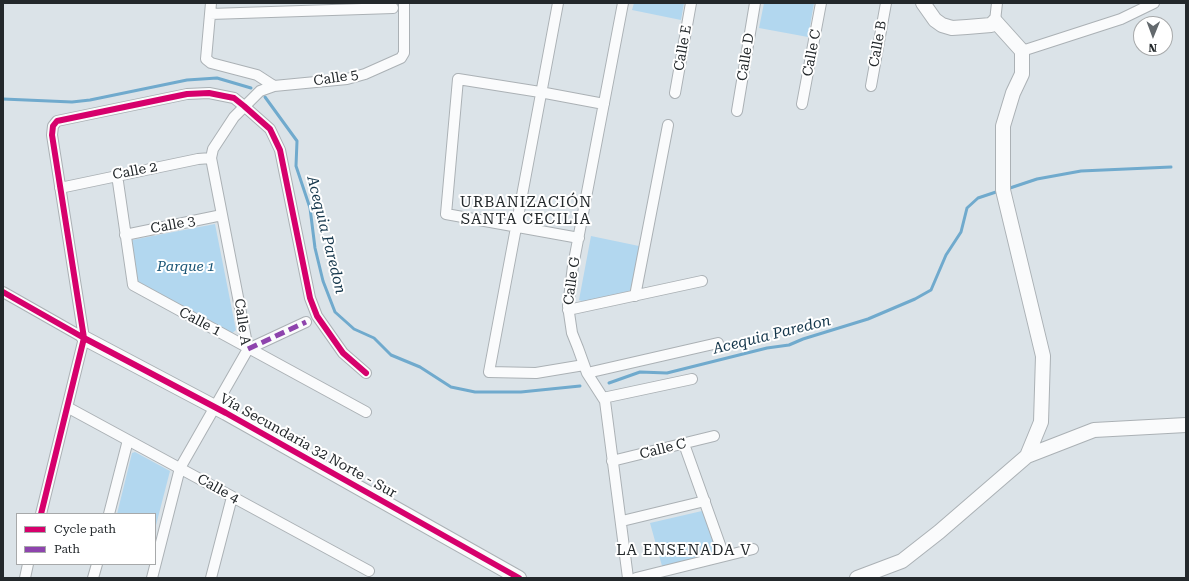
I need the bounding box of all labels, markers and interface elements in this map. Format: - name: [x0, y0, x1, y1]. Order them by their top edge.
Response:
- north arrow: [1133, 16, 1173, 56]
- street label: Calle B: [866, 19, 890, 69]
- street label: Calle E: [671, 24, 695, 72]
- street label: Calle C: [799, 28, 825, 78]
- street label: Calle D: [734, 32, 758, 82]
- text: N: [1148, 41, 1157, 54]
- street label: Calle 5: [312, 66, 360, 90]
- street label: Calle 2: [111, 158, 159, 184]
- water label: Acequia Paredon: [303, 174, 349, 296]
- district label: URBANIZACIÓN SANTA CECILIA: [460, 194, 592, 229]
- street label: Calle 3: [149, 212, 197, 238]
- street label: Calle G: [560, 256, 584, 306]
- park label: Parque 1: [157, 259, 215, 275]
- street label: Calle A: [230, 297, 254, 347]
- street label: Calle 1: [176, 304, 224, 340]
- water label: Acequia Paredon: [711, 312, 833, 358]
- street label: Vía Secundaria 32 Norte - Sur: [217, 390, 399, 502]
- street label: Calle C: [638, 435, 688, 463]
- street label: Calle 4: [194, 471, 242, 507]
- legend: [16, 513, 156, 565]
- text: Cycle path: [54, 522, 116, 536]
- text: Path: [54, 542, 80, 556]
- district label: LA ENSENADA V: [616, 542, 752, 560]

